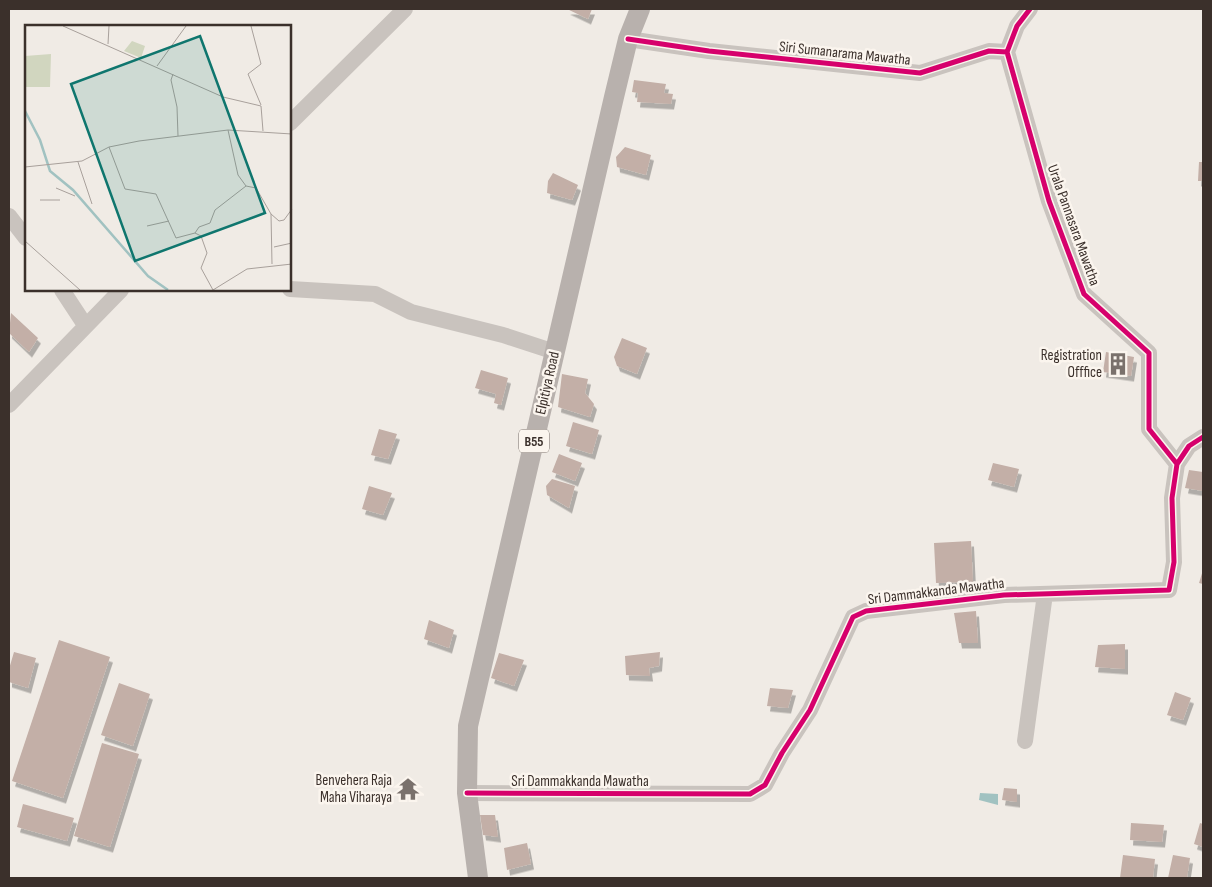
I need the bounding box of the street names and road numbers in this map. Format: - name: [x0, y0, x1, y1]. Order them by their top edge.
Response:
- street label: Siri Sumanarama Mawatha: [778, 37, 912, 70]
- street label: Urala Pannasara Mawatha: [1043, 162, 1104, 289]
- street label: Elpitiya Road: [531, 350, 564, 416]
- road number: B55: [519, 430, 549, 452]
- street label: Sri Dammakkanda Mawatha: [867, 574, 1006, 609]
- street label: Sri Dammakkanda Mawatha: [511, 772, 649, 791]

